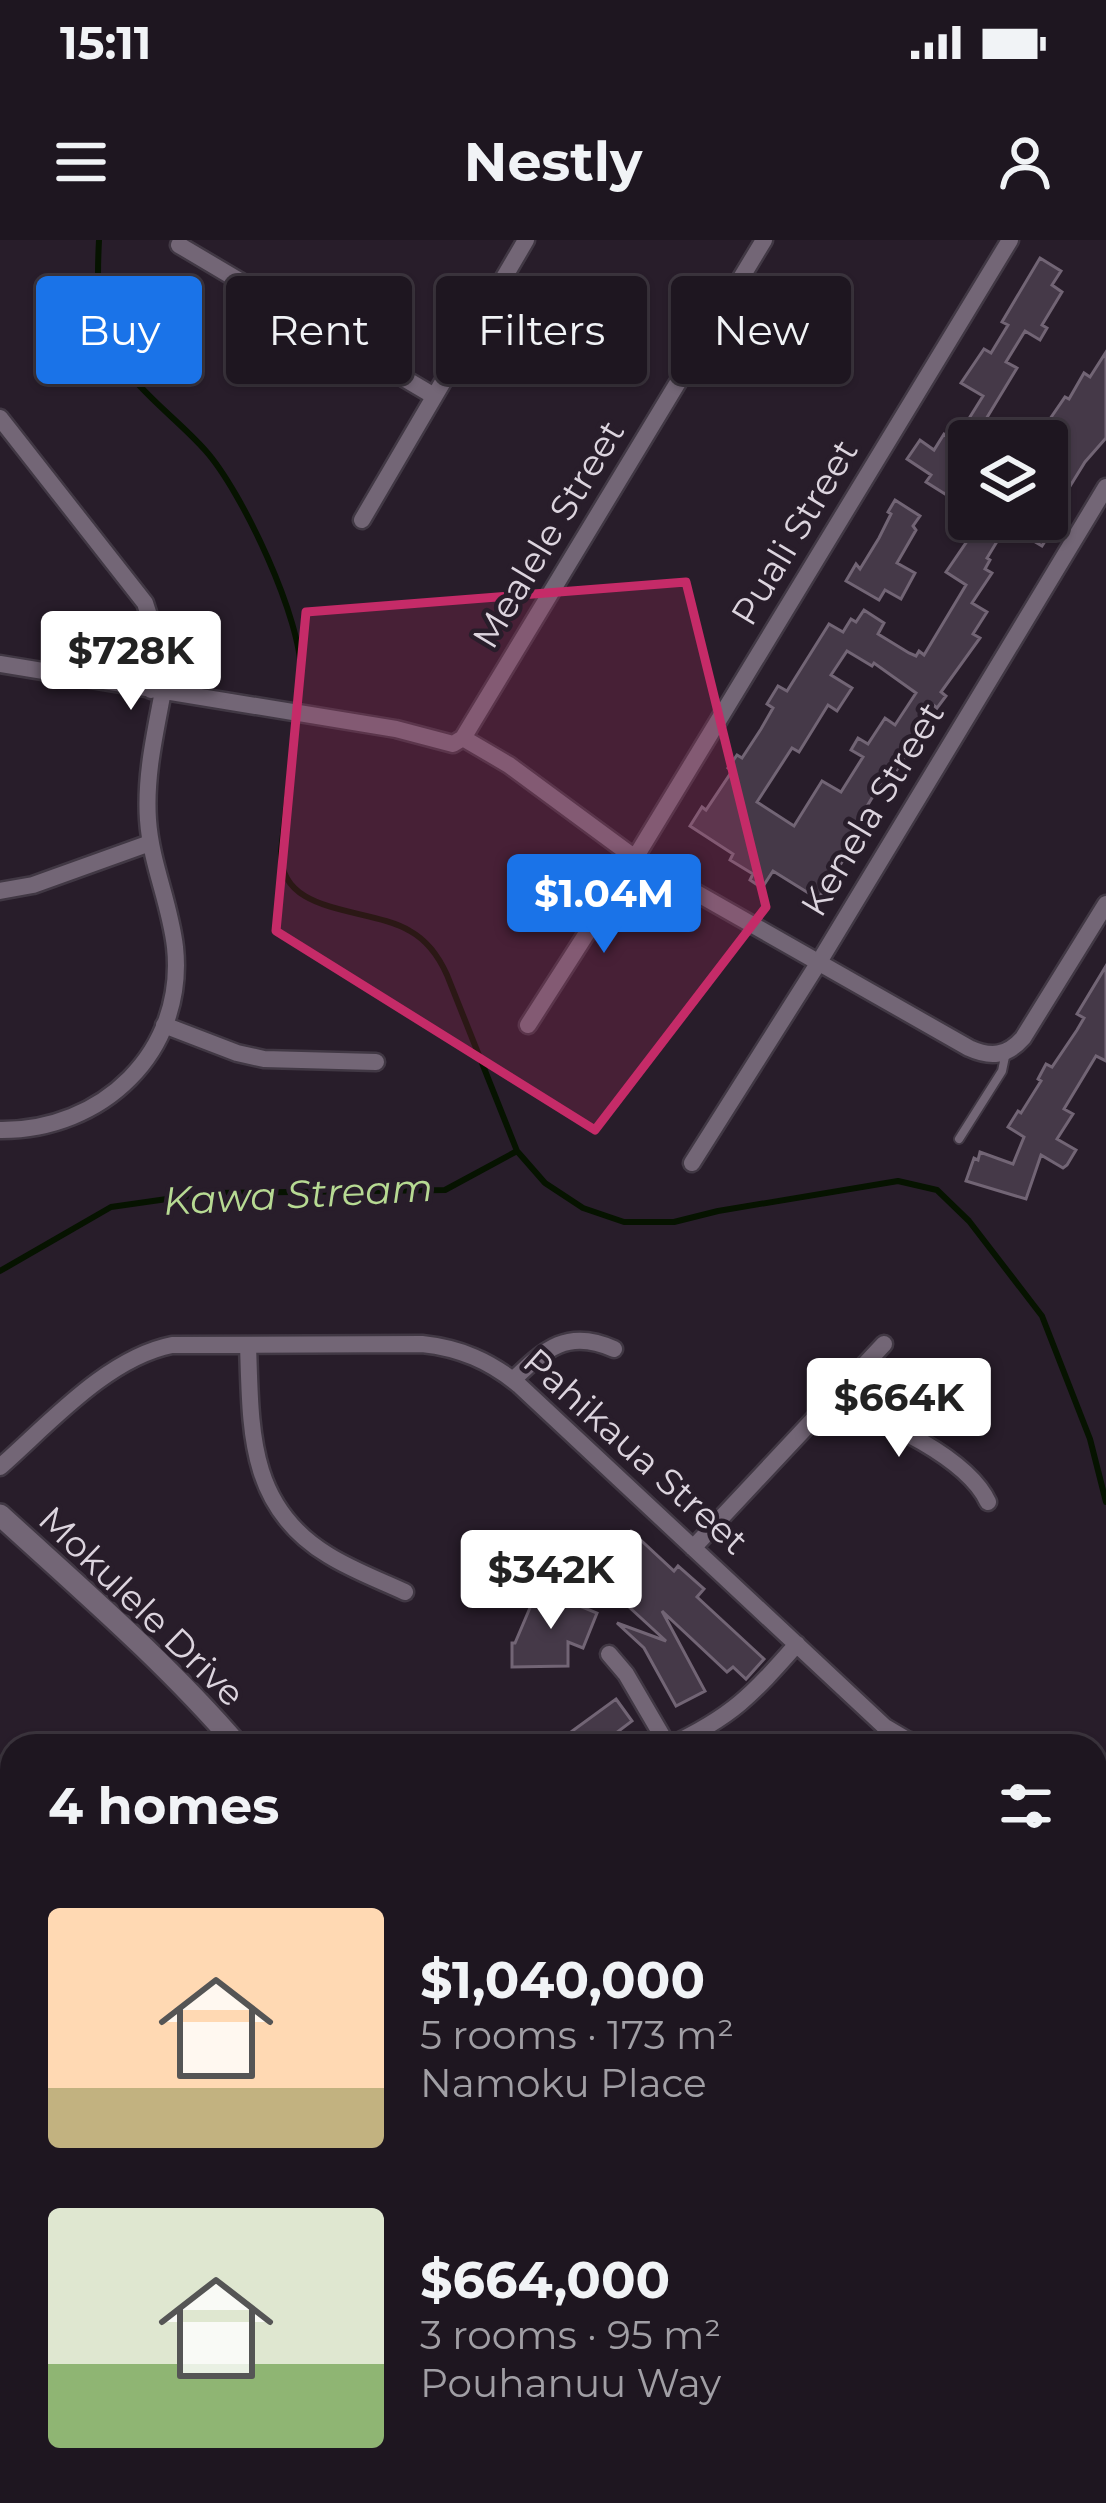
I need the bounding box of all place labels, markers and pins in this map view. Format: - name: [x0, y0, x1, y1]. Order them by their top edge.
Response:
- pin: $728K: [47, 611, 215, 713]
- pin: $1.04M: [506, 854, 702, 956]
- pin: $664K: [815, 1358, 983, 1460]
- pin: $342K: [467, 1530, 635, 1632]

